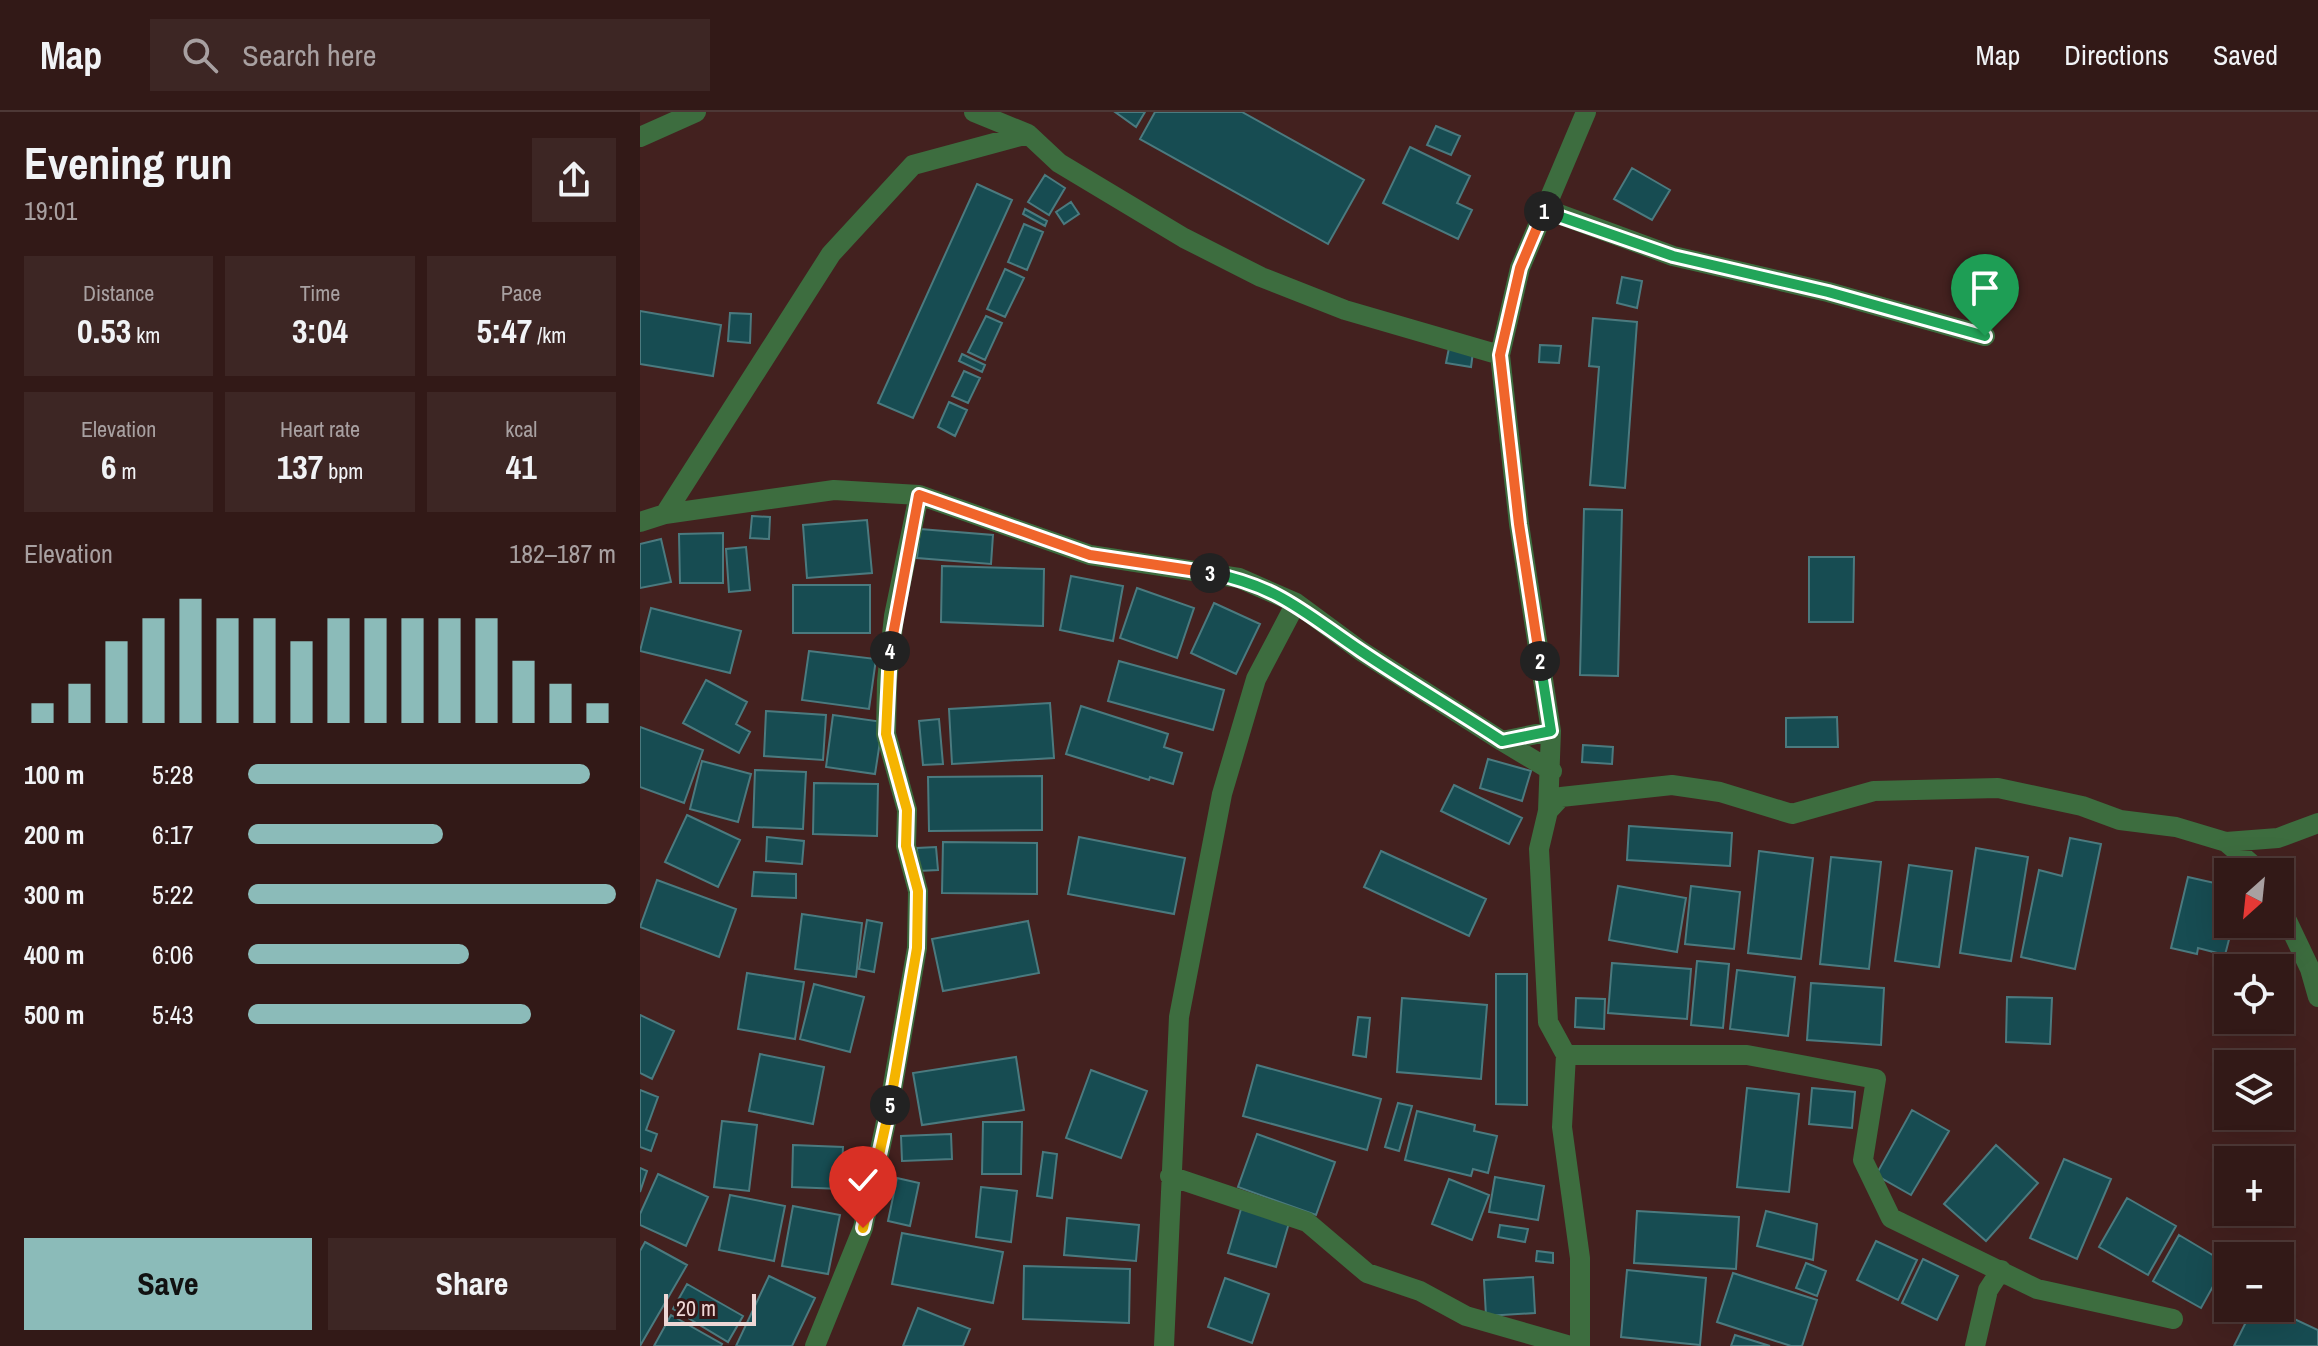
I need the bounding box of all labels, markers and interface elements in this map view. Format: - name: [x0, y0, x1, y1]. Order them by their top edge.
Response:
- search box: [150, 19, 710, 91]
- text: Map: [40, 30, 102, 81]
- icon: search: [178, 33, 222, 77]
- text: Search here: [242, 35, 376, 75]
- text: Map: [1976, 36, 2020, 74]
- text: Directions: [2064, 36, 2169, 74]
- text: Saved: [2213, 36, 2278, 74]
- text: Evening run: [24, 133, 233, 193]
- button: share: [532, 138, 616, 222]
- pin: 1: [1524, 191, 1564, 231]
- text: 19:01: [24, 193, 77, 228]
- text: 1: [1539, 196, 1549, 226]
- pin: [1951, 254, 2019, 336]
- icon: arrive: [1963, 266, 2007, 310]
- text: Distance: [83, 278, 154, 308]
- text: Time: [300, 278, 340, 308]
- text: Pace: [501, 278, 542, 308]
- text: 0.53: [77, 308, 131, 354]
- text: 3:04: [292, 308, 348, 354]
- text: 5:47: [476, 308, 532, 354]
- text: km: [131, 320, 160, 350]
- text: /km: [532, 320, 566, 350]
- text: Elevation: [81, 414, 156, 444]
- text: Heart rate: [280, 414, 360, 444]
- text: kcal: [505, 414, 537, 444]
- text: 6: [101, 444, 116, 490]
- text: 137: [277, 444, 323, 490]
- text: 41: [506, 444, 537, 490]
- text: m: [116, 456, 136, 486]
- text: bpm: [323, 456, 363, 486]
- text: Elevation: [24, 536, 113, 571]
- text: 182–187 m: [509, 536, 616, 571]
- pin: 3: [1190, 553, 1230, 593]
- text: 3: [1205, 558, 1215, 588]
- pin: 4: [870, 631, 910, 671]
- text: 4: [885, 636, 895, 666]
- pin: 2: [1520, 641, 1560, 681]
- text: 2: [1535, 646, 1545, 676]
- text: 100 m: [24, 757, 84, 792]
- text: 5:28: [152, 757, 194, 792]
- text: 200 m: [24, 817, 84, 852]
- text: 6:17: [152, 817, 194, 852]
- north arrow: [2214, 858, 2294, 938]
- map controls: [2214, 858, 2294, 1322]
- text: 300 m: [24, 877, 84, 912]
- text: 5:22: [152, 877, 194, 912]
- text: 400 m: [24, 937, 84, 972]
- text: 6:06: [152, 937, 194, 972]
- button: locate: [2214, 954, 2294, 1034]
- text: 500 m: [24, 997, 84, 1032]
- text: 5:43: [152, 997, 194, 1032]
- button: layers: [2214, 1050, 2294, 1130]
- pin: 5: [870, 1085, 910, 1125]
- text: 5: [885, 1090, 895, 1120]
- pin: [829, 1146, 897, 1228]
- button: +: [2214, 1146, 2294, 1226]
- icon: check: [841, 1158, 885, 1202]
- button: Save: [24, 1238, 312, 1330]
- button: Share: [328, 1238, 616, 1330]
- button: −: [2214, 1242, 2294, 1322]
- scale bar: [664, 1290, 756, 1326]
- text: 20 m: [676, 1293, 716, 1323]

